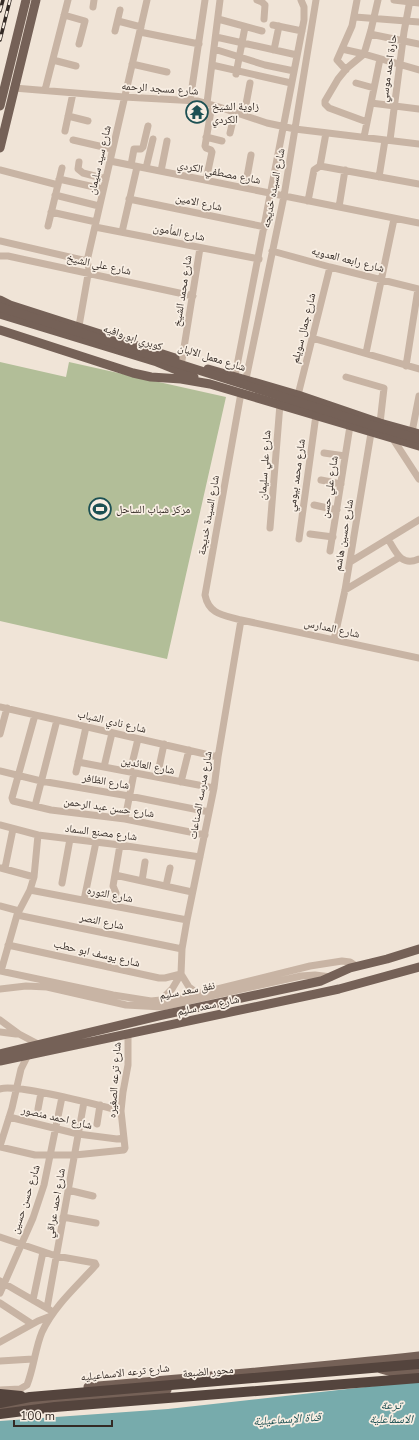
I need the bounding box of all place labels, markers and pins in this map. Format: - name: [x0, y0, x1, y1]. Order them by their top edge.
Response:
- temple icon: زاوية الشيخ الكردي: [184, 99, 210, 125]
- place label: زاوية الشيخ الكردي: [212, 99, 259, 128]
- sports icon: مركز شباب الساحل: [87, 496, 113, 522]
- place label: مركز شباب الساحل: [116, 502, 190, 517]

